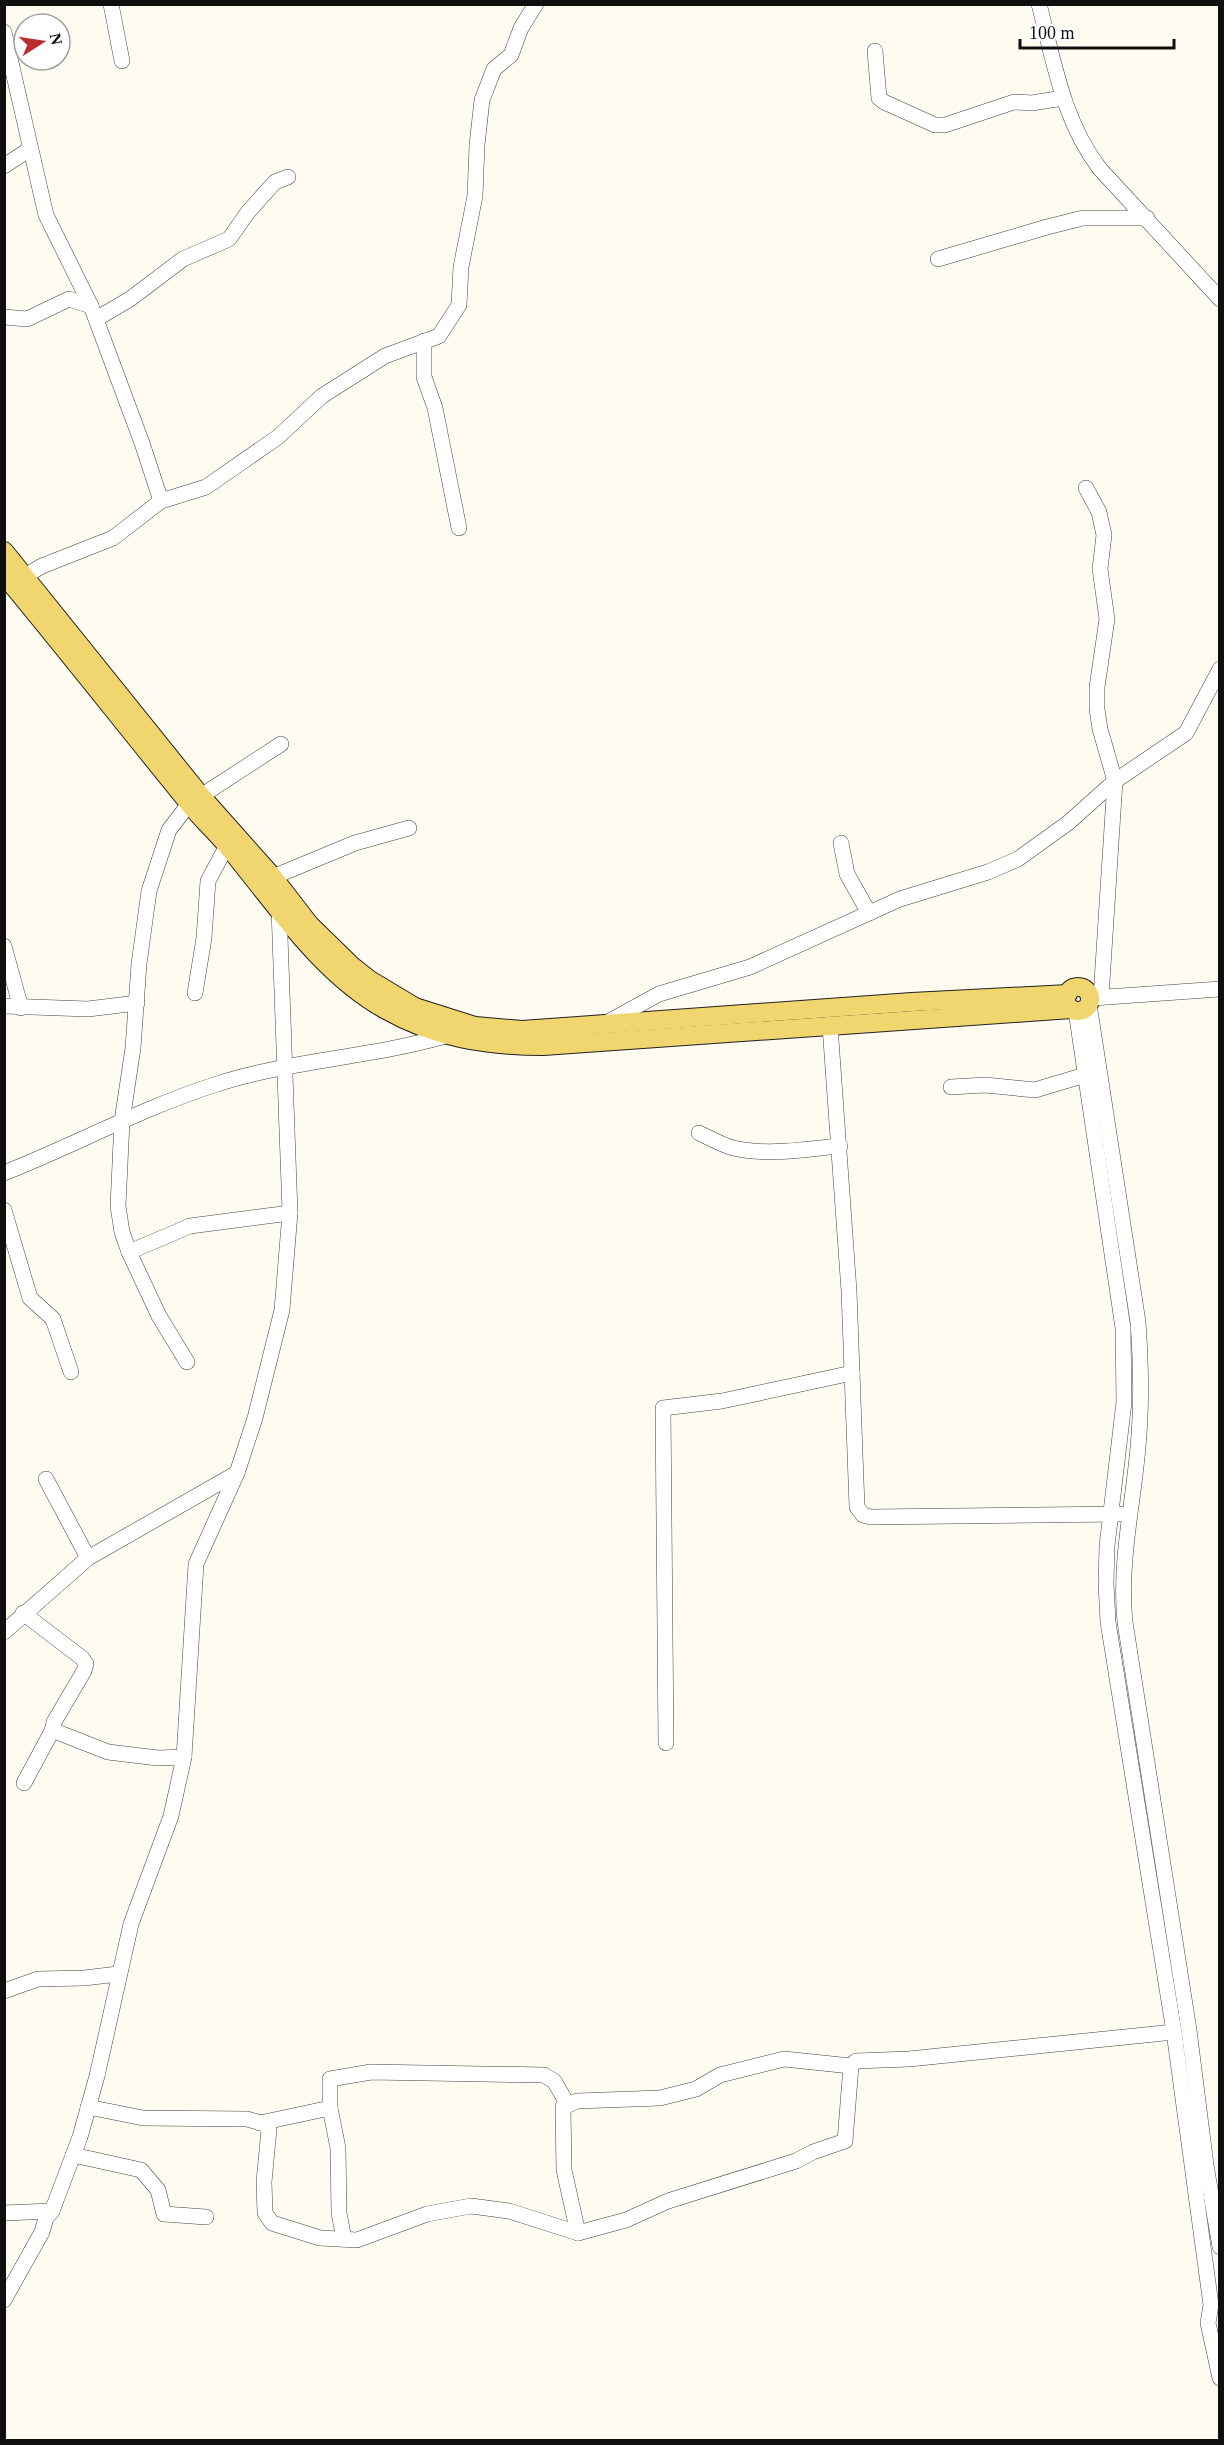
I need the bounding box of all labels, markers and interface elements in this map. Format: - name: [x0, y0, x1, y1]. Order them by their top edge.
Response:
- north arrow: [12, 12, 72, 72]
- scale bar: [1020, 12, 1174, 50]
- text: 100 m: [1029, 23, 1075, 43]
- text: N: [47, 32, 66, 47]

